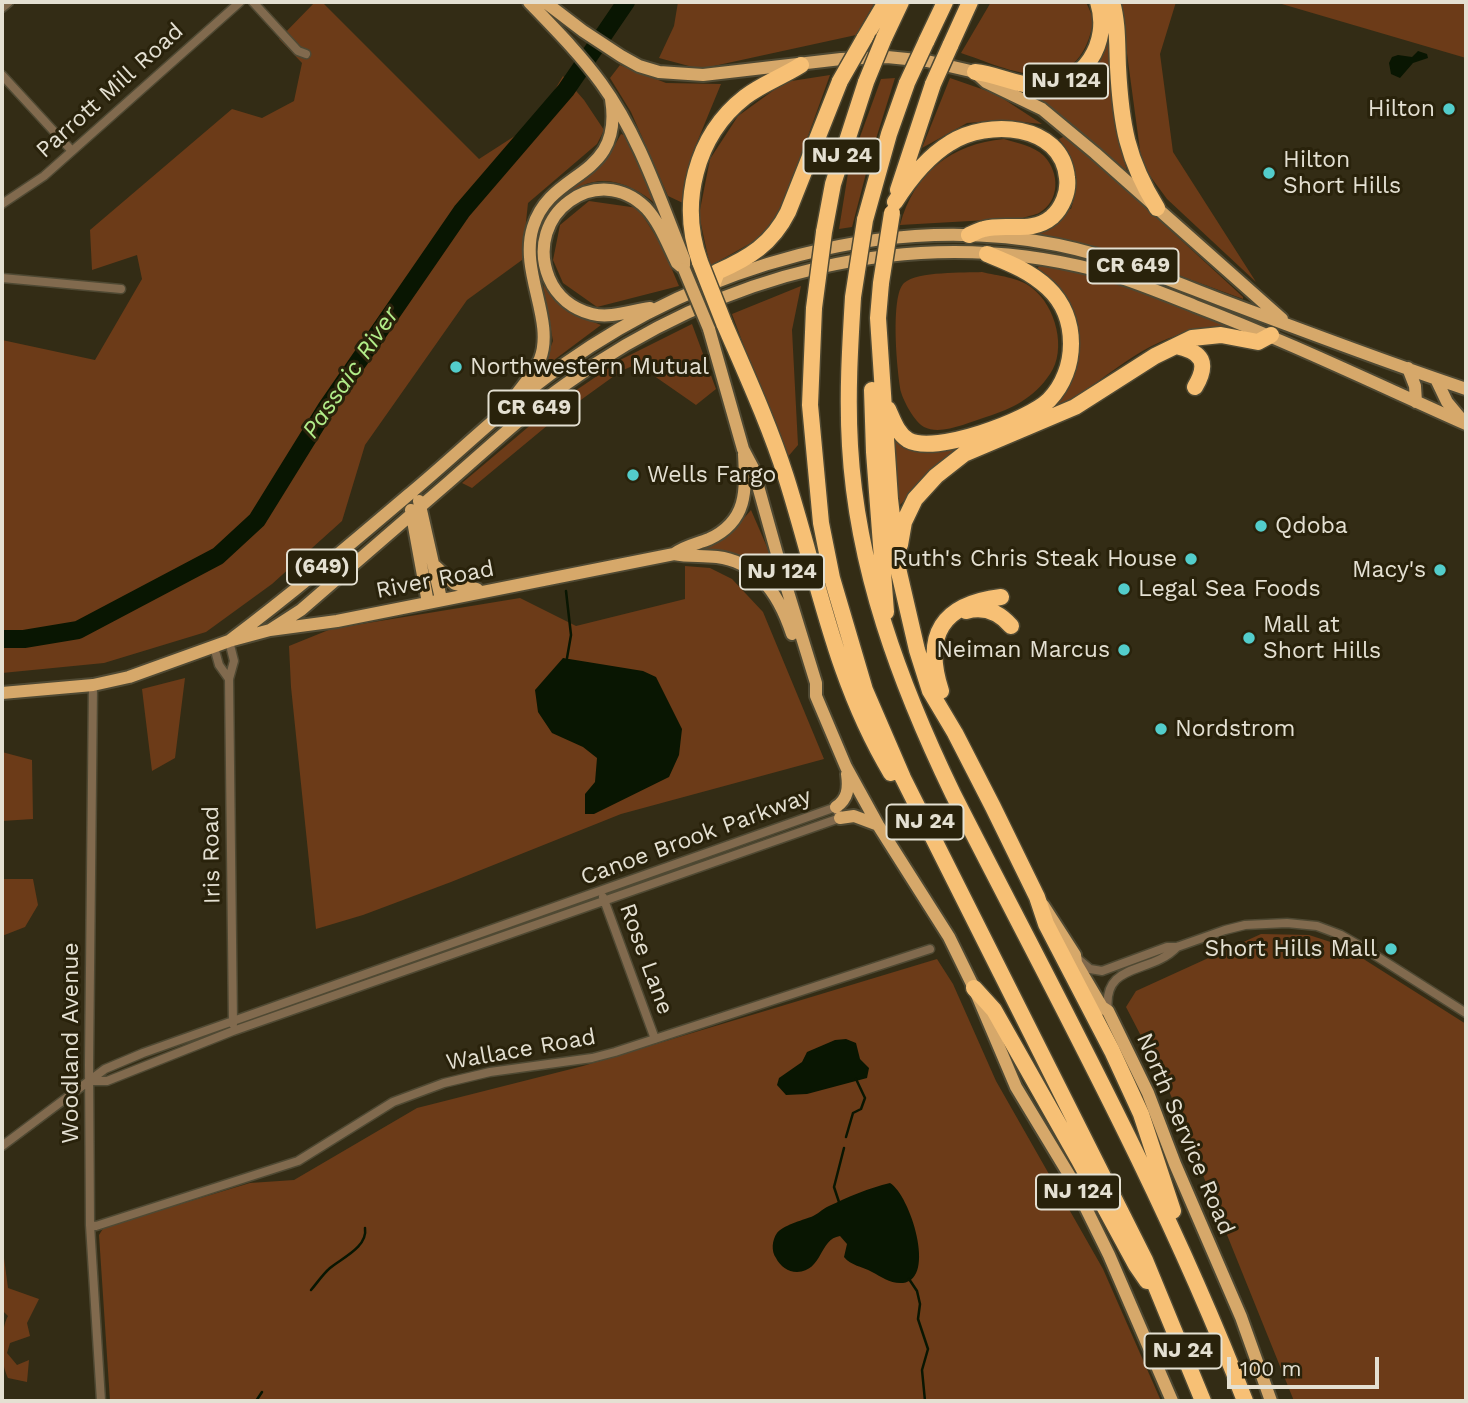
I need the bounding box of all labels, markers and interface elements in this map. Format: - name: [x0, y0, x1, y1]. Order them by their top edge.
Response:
- street label: Parrott Mill Road: [31, 18, 189, 164]
- road number: NJ 124: [1024, 64, 1108, 98]
- place label: Hilton: [1368, 95, 1435, 123]
- marker: Hilton: [1441, 101, 1457, 117]
- road number: NJ 24: [804, 138, 880, 174]
- place label: Hilton Short Hills: [1283, 146, 1401, 200]
- marker: Hilton Short Hills: [1261, 165, 1277, 181]
- road number: CR 649: [1088, 248, 1178, 284]
- water label: Passaic River: [297, 302, 405, 444]
- place label: Northwestern Mutual: [470, 353, 709, 381]
- marker: Northwestern Mutual: [448, 359, 464, 375]
- road number: CR 649: [489, 390, 580, 426]
- place label: Wells Fargo: [647, 461, 776, 489]
- marker: Wells Fargo: [625, 467, 641, 483]
- place label: Qdoba: [1275, 512, 1348, 540]
- marker: Qdoba: [1253, 518, 1269, 534]
- place label: Ruth's Chris Steak House: [892, 545, 1177, 573]
- road number: (649): [287, 550, 357, 584]
- marker: Ruth's Chris Steak House: [1183, 551, 1199, 567]
- road number: NJ 124: [740, 554, 824, 590]
- street label: River Road: [374, 555, 496, 605]
- place label: Macy's: [1352, 556, 1426, 584]
- marker: Macy's: [1432, 562, 1448, 578]
- place label: Legal Sea Foods: [1138, 575, 1321, 603]
- marker: Legal Sea Foods: [1116, 581, 1132, 597]
- place label: Mall at Short Hills: [1263, 611, 1381, 665]
- marker: Mall at Short Hills: [1241, 630, 1257, 646]
- place label: Neiman Marcus: [936, 636, 1110, 664]
- marker: Neiman Marcus: [1116, 642, 1132, 658]
- place label: Nordstrom: [1175, 715, 1295, 743]
- marker: Nordstrom: [1153, 721, 1169, 737]
- street label: Canoe Brook Parkway: [577, 782, 815, 892]
- road number: NJ 24: [886, 804, 964, 840]
- street label: Iris Road: [197, 806, 227, 904]
- street label: Rose Lane: [613, 900, 679, 1018]
- place label: Short Hills Mall: [1204, 935, 1377, 963]
- marker: Short Hills Mall: [1383, 941, 1399, 957]
- street label: Woodland Avenue: [57, 942, 85, 1144]
- street label: Wallace Road: [444, 1023, 598, 1077]
- street label: North Service Road: [1130, 1029, 1240, 1239]
- road number: NJ 124: [1036, 1174, 1120, 1210]
- road number: NJ 24: [1144, 1334, 1222, 1368]
- scale bar: [1230, 1344, 1382, 1388]
- text: 100 m: [1240, 1356, 1302, 1381]

